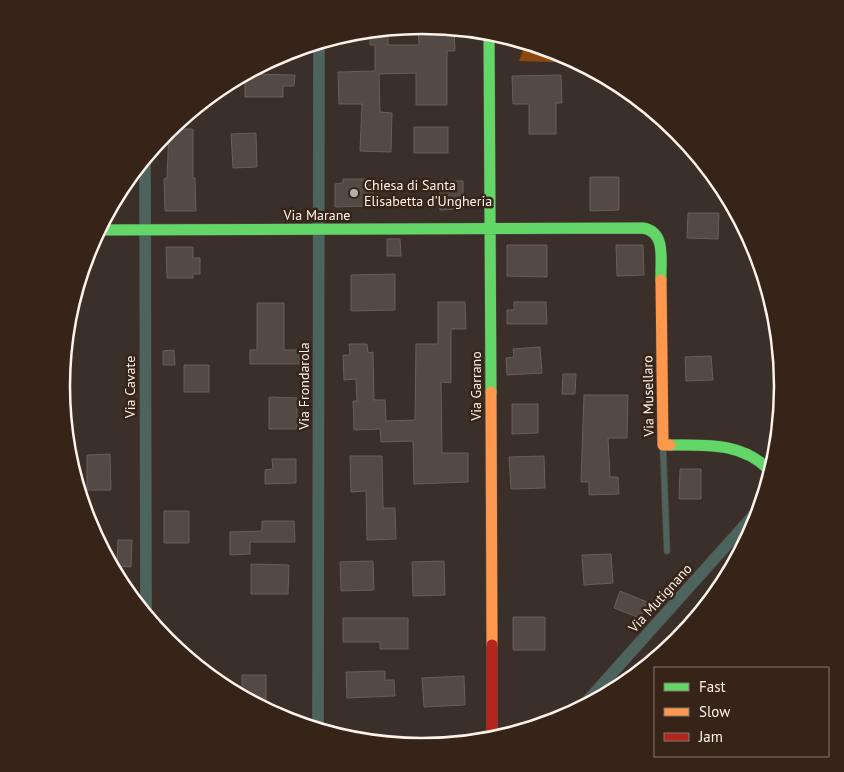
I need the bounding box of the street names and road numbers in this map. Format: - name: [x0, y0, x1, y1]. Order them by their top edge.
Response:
- street label: Via Marane: [283, 206, 350, 224]
- street label: Via Frondarola: [295, 342, 313, 431]
- street label: Via Garrano: [467, 351, 485, 422]
- street label: Via Musellaro: [638, 355, 658, 438]
- street label: Via Cavate: [121, 356, 139, 419]
- street label: Via Mutignano: [624, 560, 696, 637]

